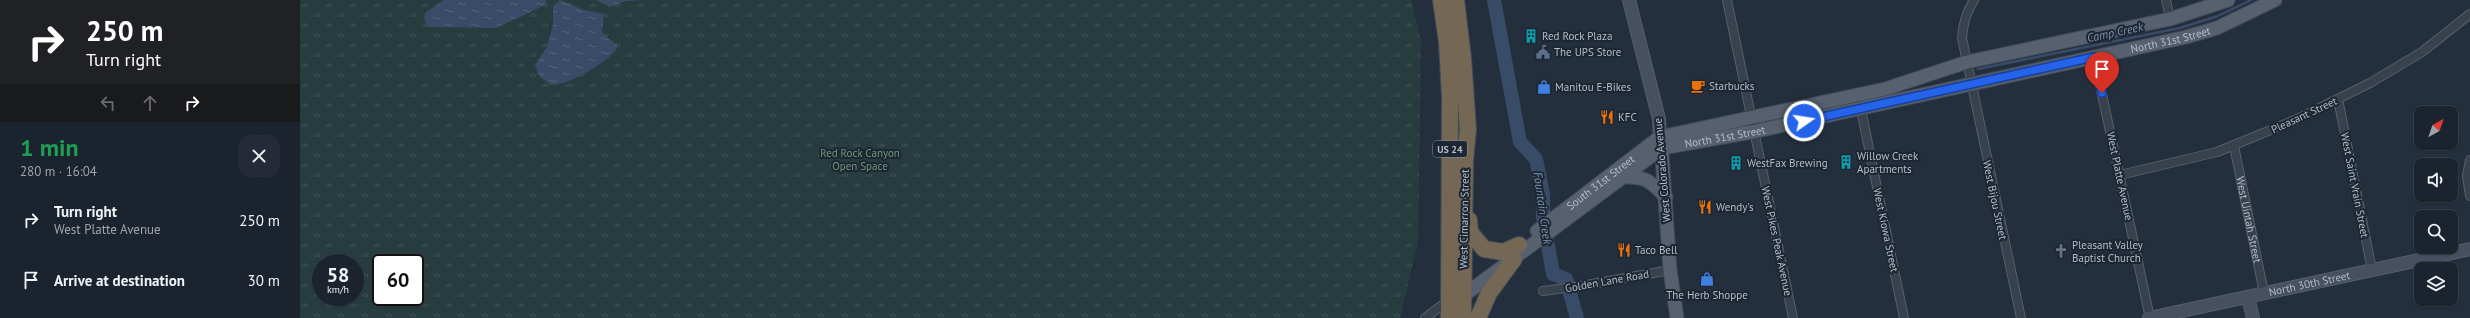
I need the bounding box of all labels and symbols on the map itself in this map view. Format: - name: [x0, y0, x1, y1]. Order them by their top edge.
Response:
- water label: Camp Creek: [2086, 19, 2145, 45]
- street label: North 31st Street: [2129, 23, 2212, 56]
- building icon: Red Rock Plaza: [1523, 28, 1539, 44]
- place label: Red Rock Plaza: [1542, 29, 1612, 43]
- public building icon: The UPS Store: [1535, 44, 1551, 60]
- place label: The UPS Store: [1554, 45, 1622, 59]
- pin: [2085, 52, 2119, 93]
- cafe icon: Starbucks: [1690, 78, 1706, 94]
- shop icon: Manitou E-Bikes: [1536, 79, 1552, 95]
- place label: Starbucks: [1709, 79, 1755, 93]
- place label: Manitou E-Bikes: [1555, 80, 1631, 94]
- street label: Pleasant Street: [2269, 93, 2339, 136]
- position arrow: [1783, 100, 1825, 142]
- north arrow: [2414, 106, 2458, 150]
- restaurant icon: KFC: [1599, 109, 1615, 125]
- place label: KFC: [1618, 110, 1637, 124]
- street label: West Colorado Avenue: [1650, 117, 1674, 223]
- street label: North 31st Street: [1684, 122, 1767, 151]
- street label: West Platte Avenue: [2104, 130, 2136, 222]
- street label: West Saint Vrain Street: [2338, 131, 2372, 239]
- road number: US 24: [1433, 141, 1467, 157]
- park label: Red Rock Canyon Open Space: [820, 146, 900, 173]
- place label: Willow Creek Apartments: [1857, 149, 1919, 176]
- street label: South 31st Street: [1564, 152, 1638, 213]
- building icon: Willow Creek Apartments: [1838, 154, 1854, 170]
- building icon: WestFax Brewing: [1728, 155, 1744, 171]
- place label: WestFax Brewing: [1747, 156, 1828, 170]
- street label: West Bijou Street: [1980, 159, 2010, 241]
- street label: West Cimarron Street: [1456, 169, 1472, 269]
- water label: Fountain Creek: [1530, 171, 1556, 246]
- street label: West Uintah Street: [2233, 175, 2265, 264]
- street label: West Pikes Peak Avenue: [1759, 185, 1796, 297]
- street label: West Kiowa Street: [1870, 187, 1902, 274]
- restaurant icon: Wendy's: [1697, 199, 1713, 215]
- place label: Wendy's: [1716, 200, 1754, 214]
- place label: Pleasant Valley Baptist Church: [2072, 238, 2144, 265]
- restaurant icon: Taco Bell: [1616, 242, 1632, 258]
- place label: Taco Bell: [1635, 243, 1678, 257]
- church icon: Pleasant Valley Baptist Church: [2053, 243, 2069, 259]
- speed limit sign: 60: [372, 254, 424, 306]
- street label: Golden Lane Road: [1564, 267, 1650, 295]
- street label: North 30th Street: [2267, 268, 2352, 299]
- shop icon: The Herb Shoppe: [1699, 271, 1715, 287]
- place label: The Herb Shoppe: [1666, 288, 1748, 302]

